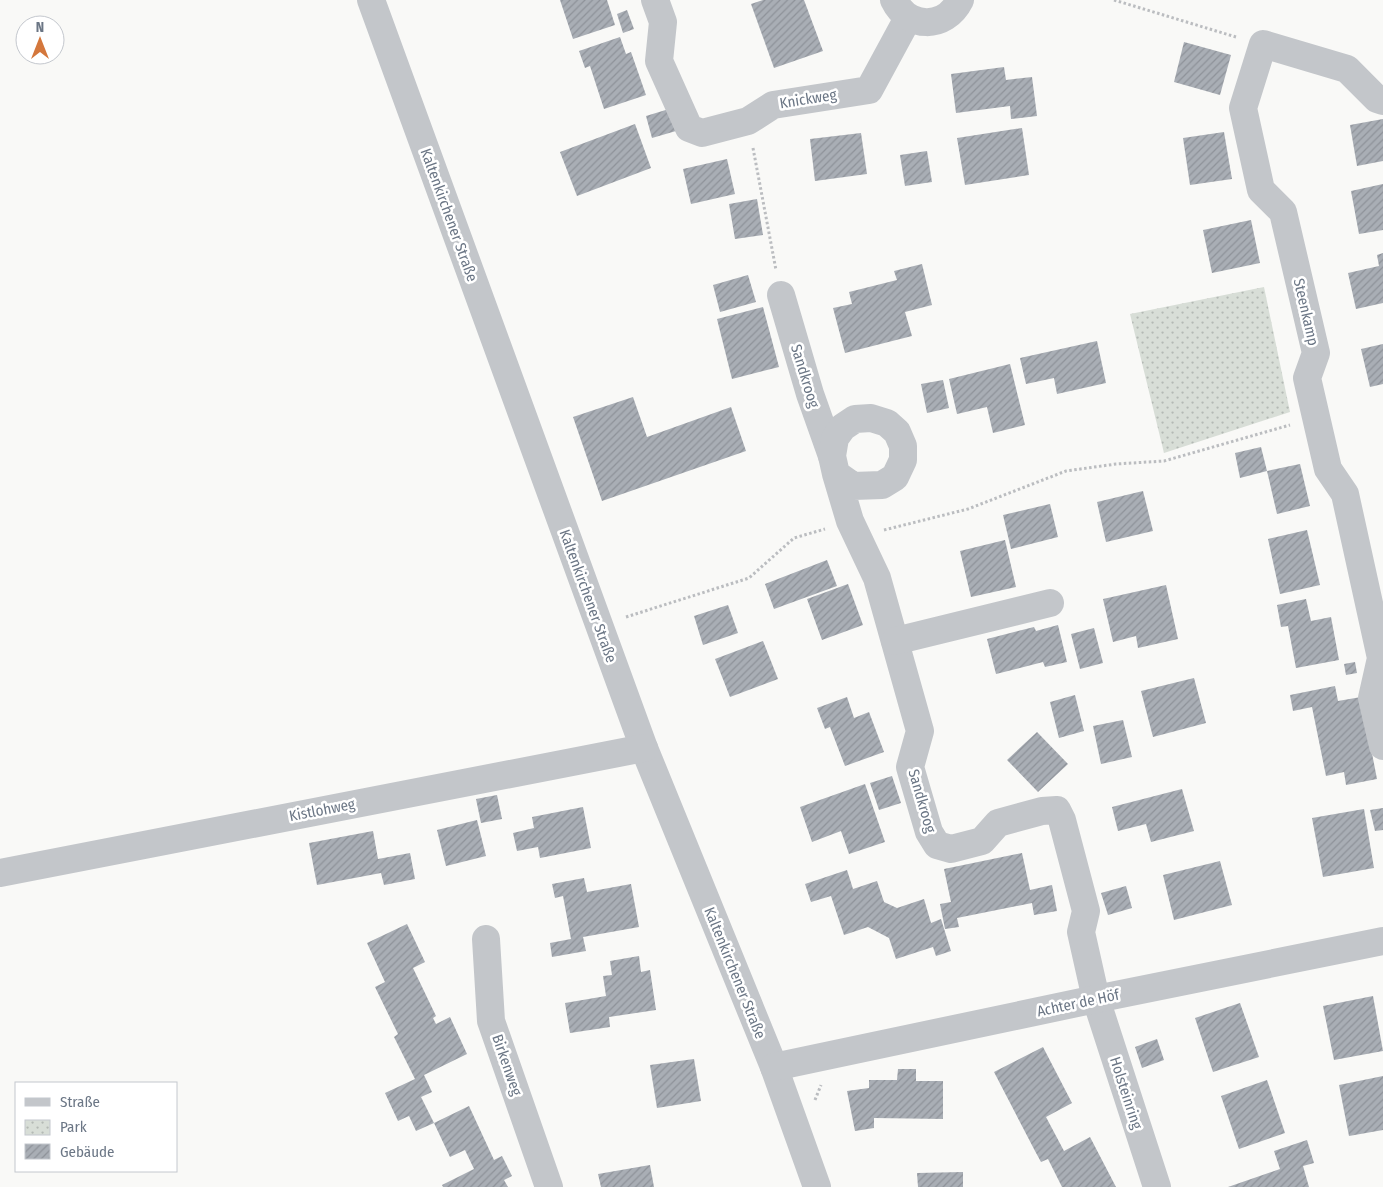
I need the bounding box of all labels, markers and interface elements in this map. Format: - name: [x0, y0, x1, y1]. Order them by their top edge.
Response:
- north arrow: [15, 15, 65, 65]
- text: N: [36, 19, 44, 36]
- street label: Knickweg: [778, 86, 838, 112]
- street label: Kaltenkirchener Straße: [417, 146, 481, 284]
- street label: Steenkamp: [1290, 277, 1322, 347]
- street label: Sandkroog: [787, 342, 823, 410]
- street label: Kaltenkirchener Straße: [556, 527, 620, 665]
- street label: Sandkroog: [904, 767, 940, 835]
- street label: Kistlohweg: [287, 795, 357, 825]
- street label: Kaltenkirchener Straße: [700, 905, 770, 1041]
- street label: Achter de Höf: [1035, 985, 1122, 1020]
- street label: Birkenweg: [488, 1032, 526, 1098]
- street label: Holsteinring: [1106, 1055, 1146, 1131]
- legend: [15, 1082, 178, 1172]
- text: Straße: [60, 1093, 100, 1111]
- text: Park: [60, 1118, 87, 1136]
- text: Gebäude: [60, 1143, 115, 1161]

